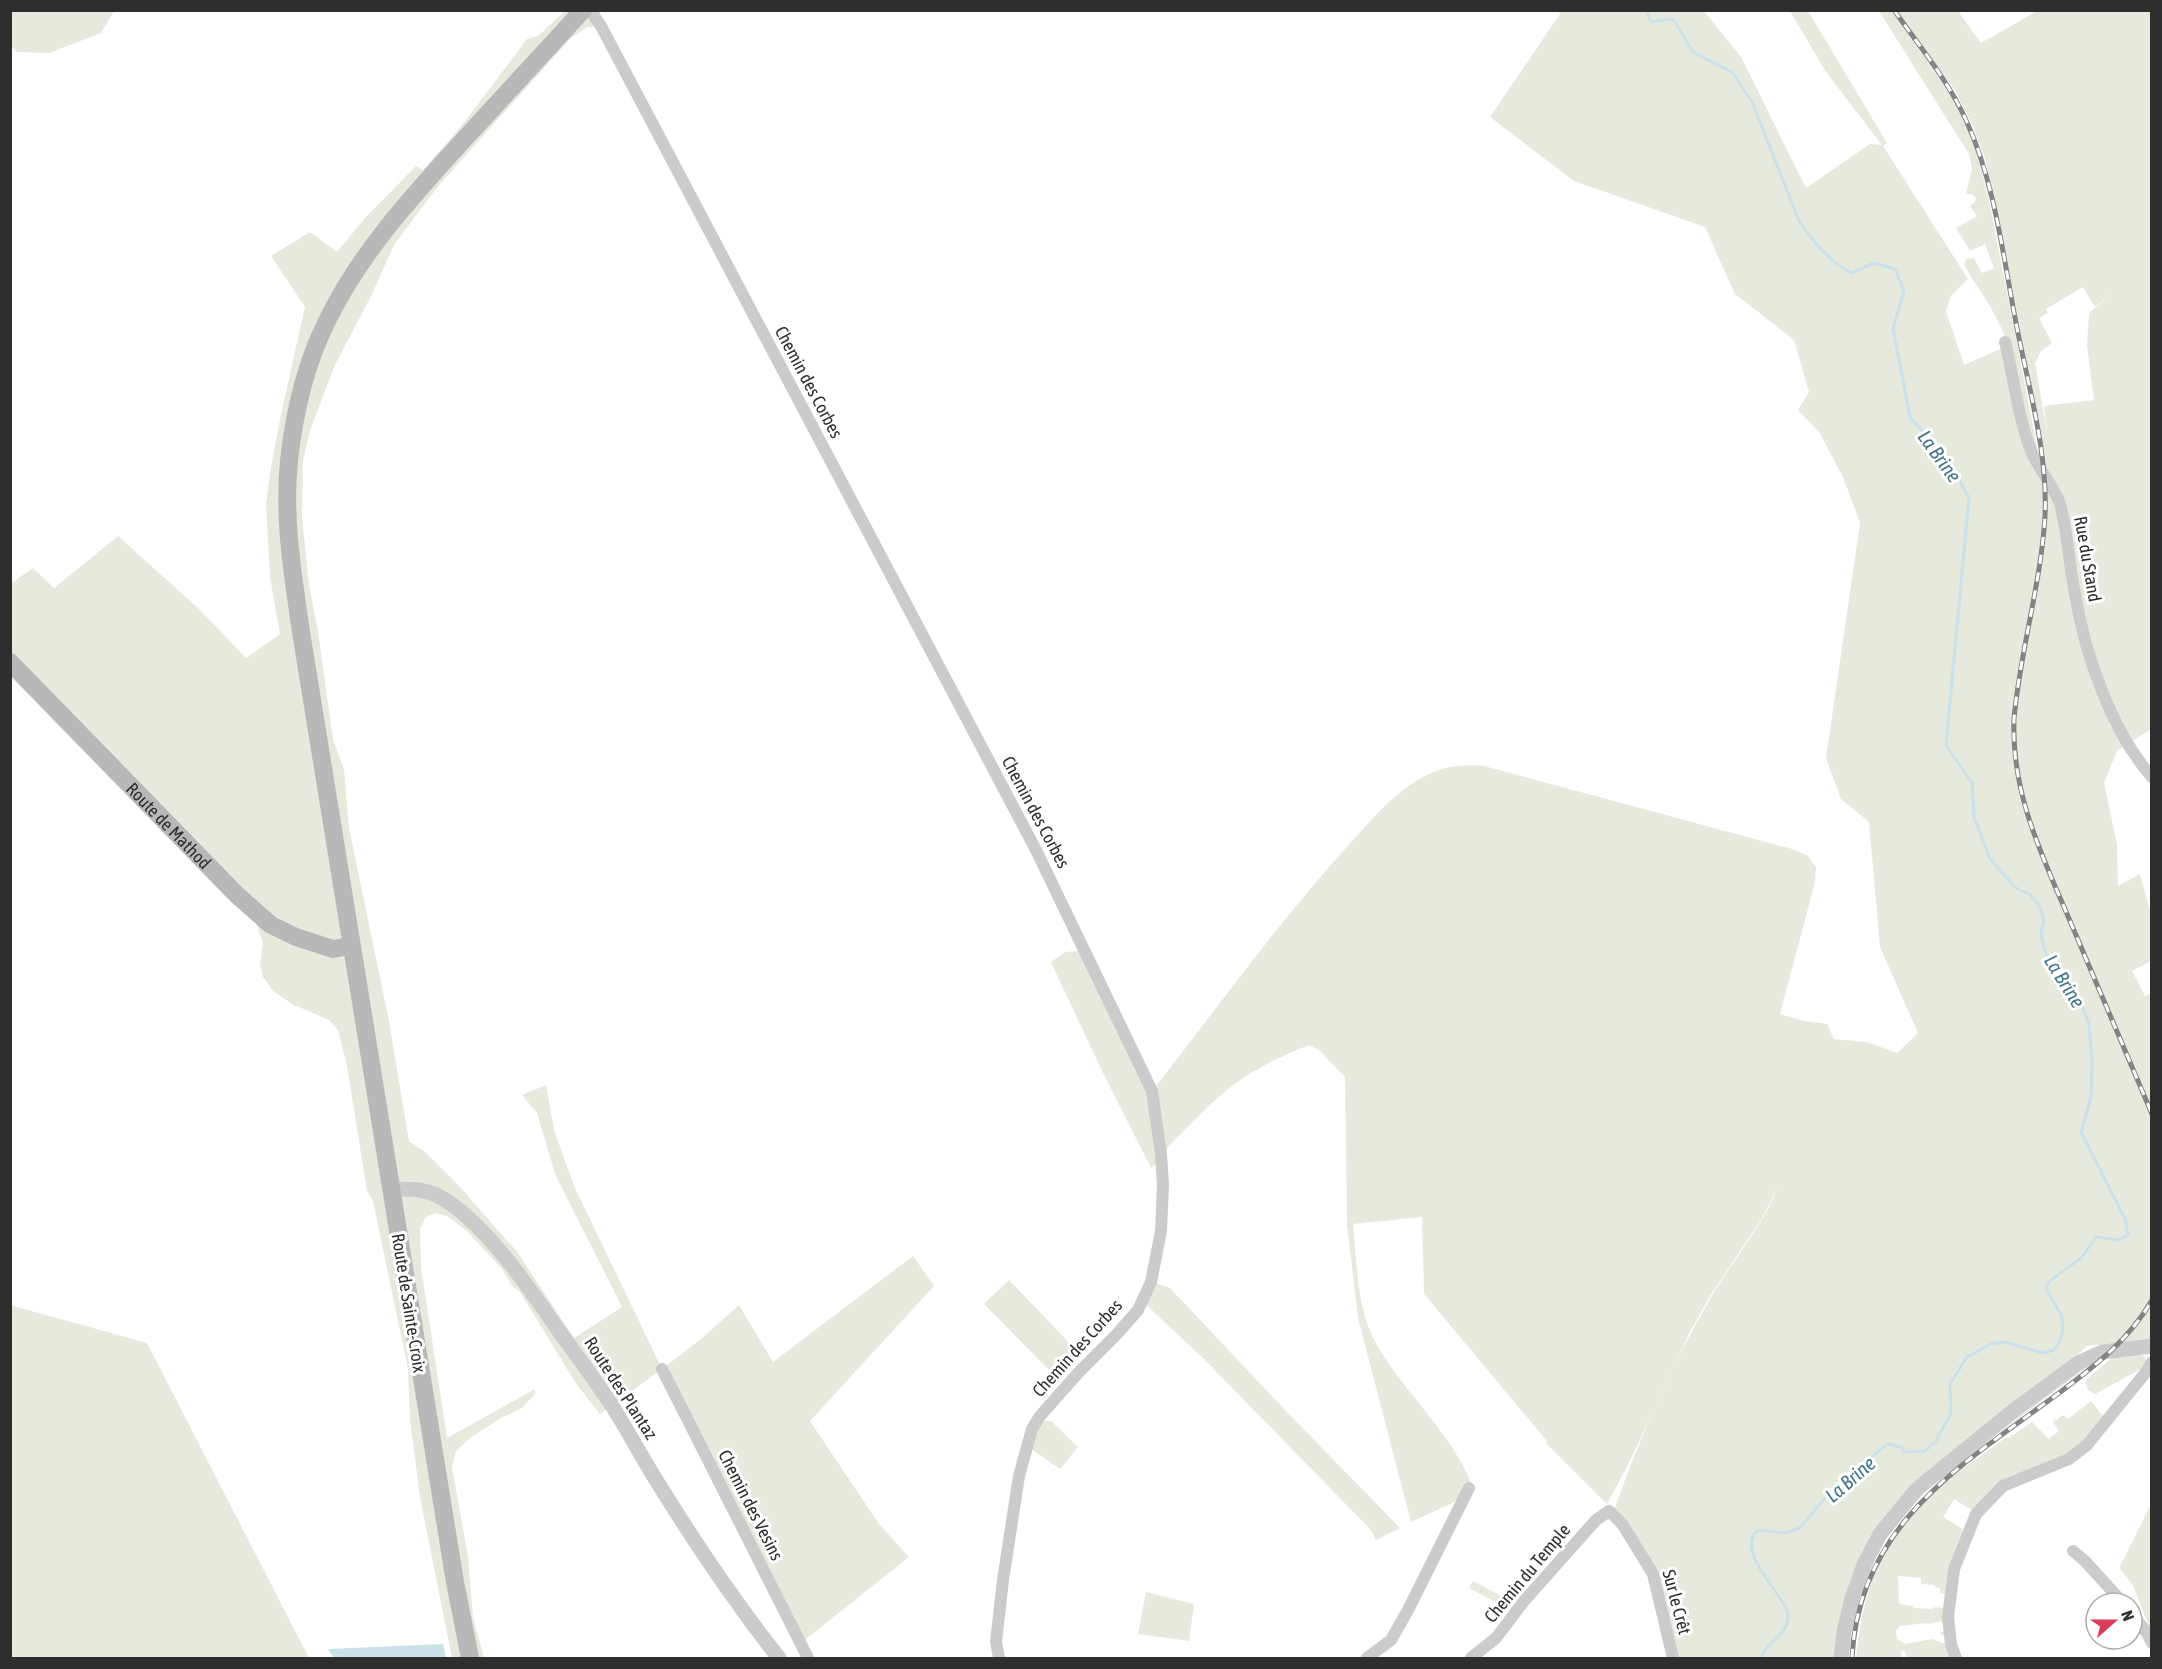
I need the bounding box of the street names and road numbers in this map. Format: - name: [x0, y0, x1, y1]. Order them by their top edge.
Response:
- street label: Chemin des Corbes: [771, 322, 847, 442]
- street label: Rue du Stand: [2070, 515, 2106, 603]
- street label: Chemin des Corbes: [998, 752, 1074, 872]
- street label: Route de Mathod: [122, 778, 216, 873]
- street label: Route de Sainte-Croix: [388, 1232, 430, 1374]
- street label: Chemin des Corbes: [1028, 1295, 1126, 1401]
- street label: Route des Plantaz: [580, 1333, 662, 1444]
- street label: Chemin des Vesins: [714, 1446, 788, 1564]
- street label: Chemin du Temple: [1480, 1519, 1574, 1627]
- street label: Sur le Crêt: [1658, 1567, 1696, 1637]

